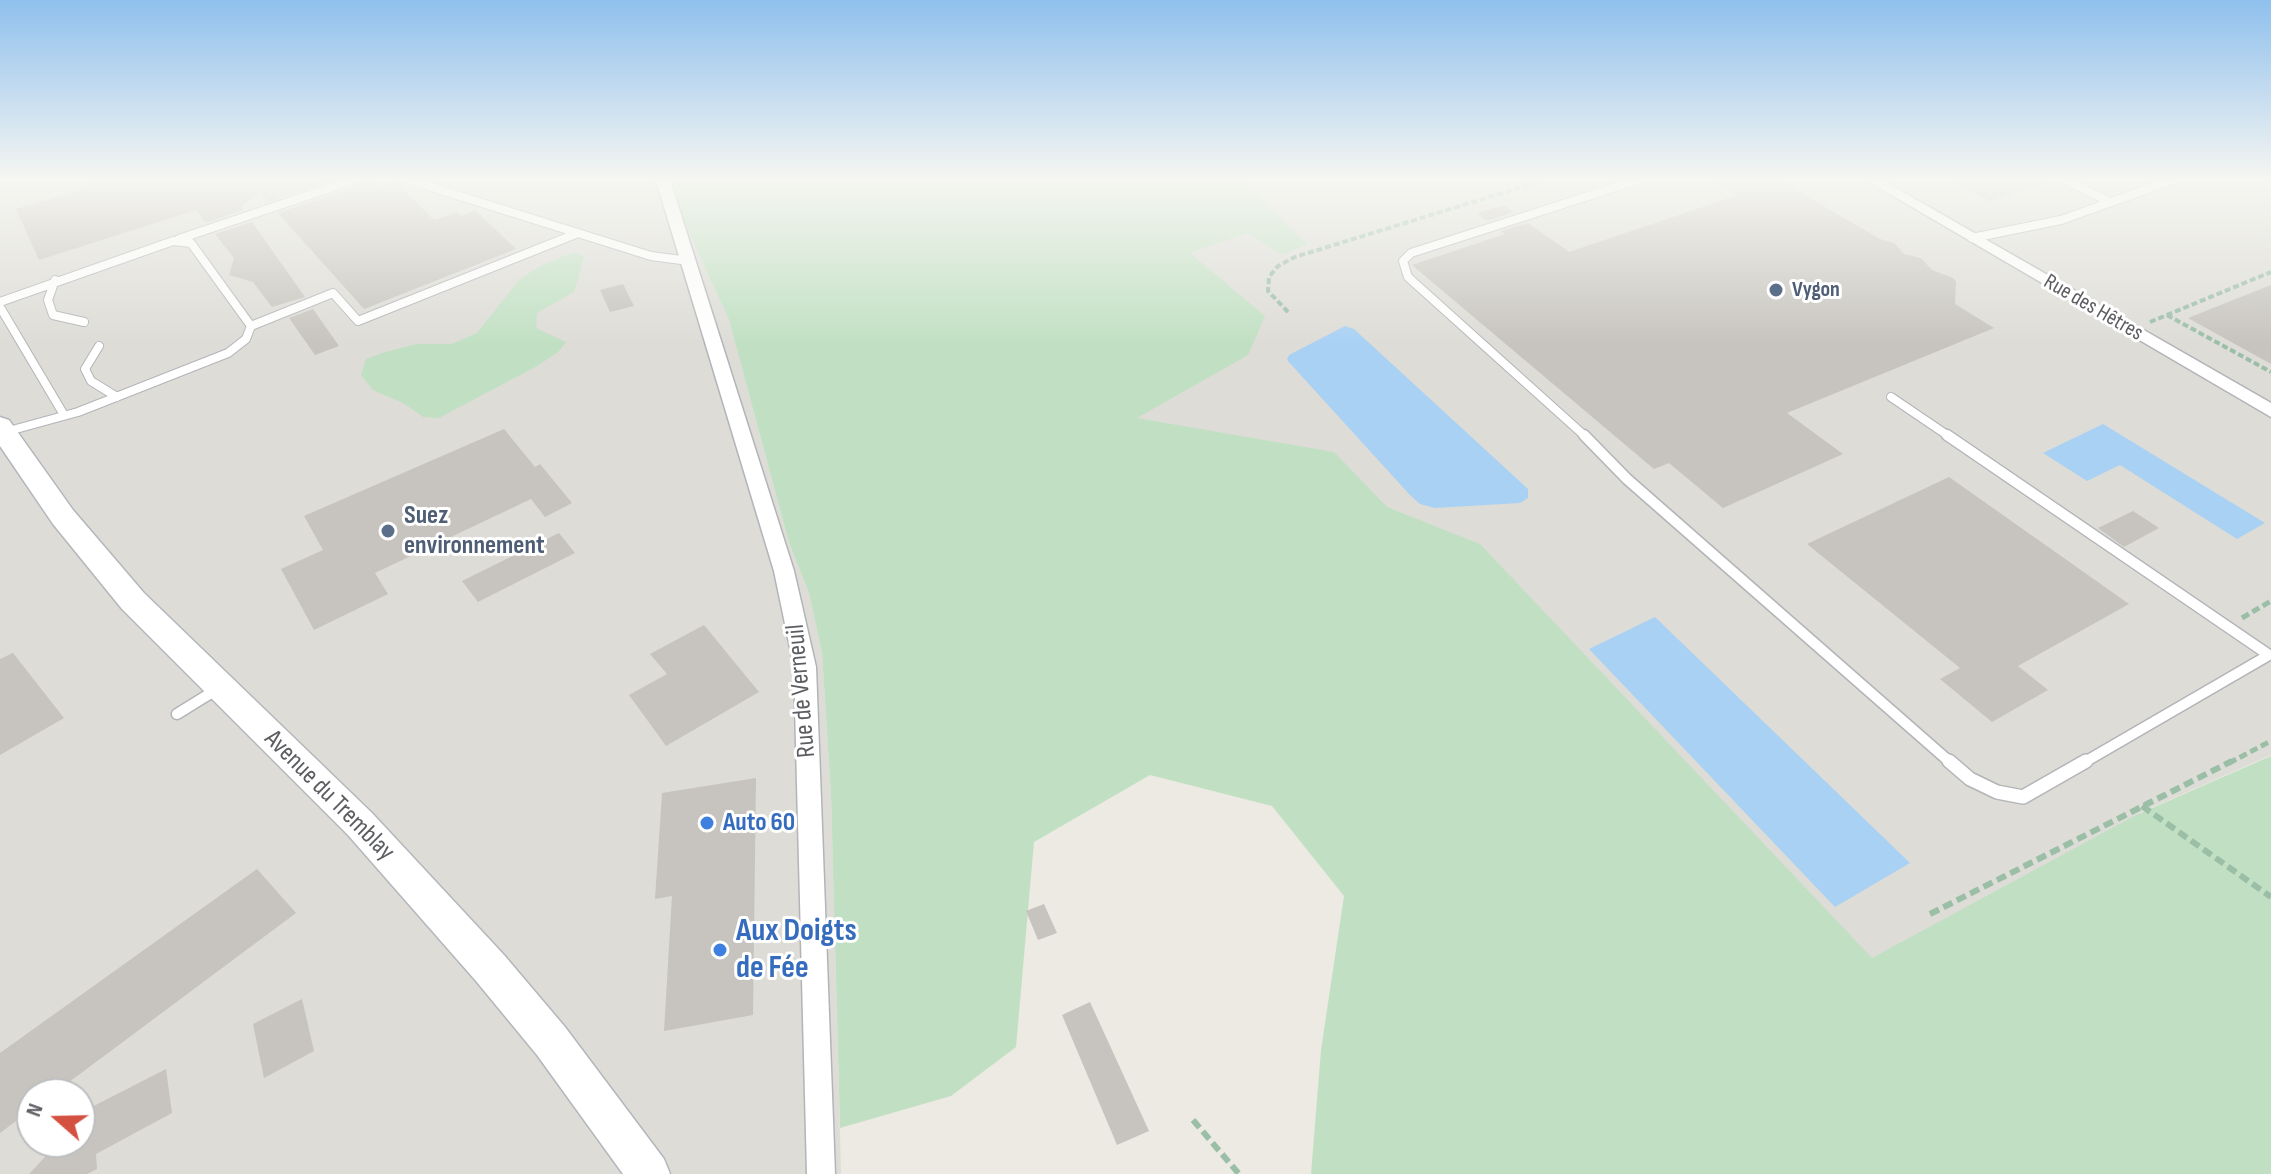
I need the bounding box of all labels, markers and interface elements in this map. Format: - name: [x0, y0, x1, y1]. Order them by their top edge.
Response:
- street label: Rue des Hêtres: [2039, 269, 2147, 347]
- place label: Vygon: [1792, 277, 1840, 303]
- marker: Vygon: [1767, 281, 1785, 299]
- place label: Suez environnement: [404, 500, 545, 562]
- marker: Suez environnement: [379, 522, 397, 540]
- street label: Rue de Verneuil: [781, 623, 823, 759]
- street label: Avenue du Tremblay: [257, 724, 401, 868]
- place label: Auto 60: [723, 807, 795, 839]
- marker: Auto 60: [698, 814, 716, 832]
- place label: Aux Doigts de Fée: [736, 913, 857, 988]
- marker: Aux Doigts de Fée: [711, 941, 729, 959]
- north arrow: [16, 1078, 96, 1158]
- text: N: [20, 1100, 50, 1120]

